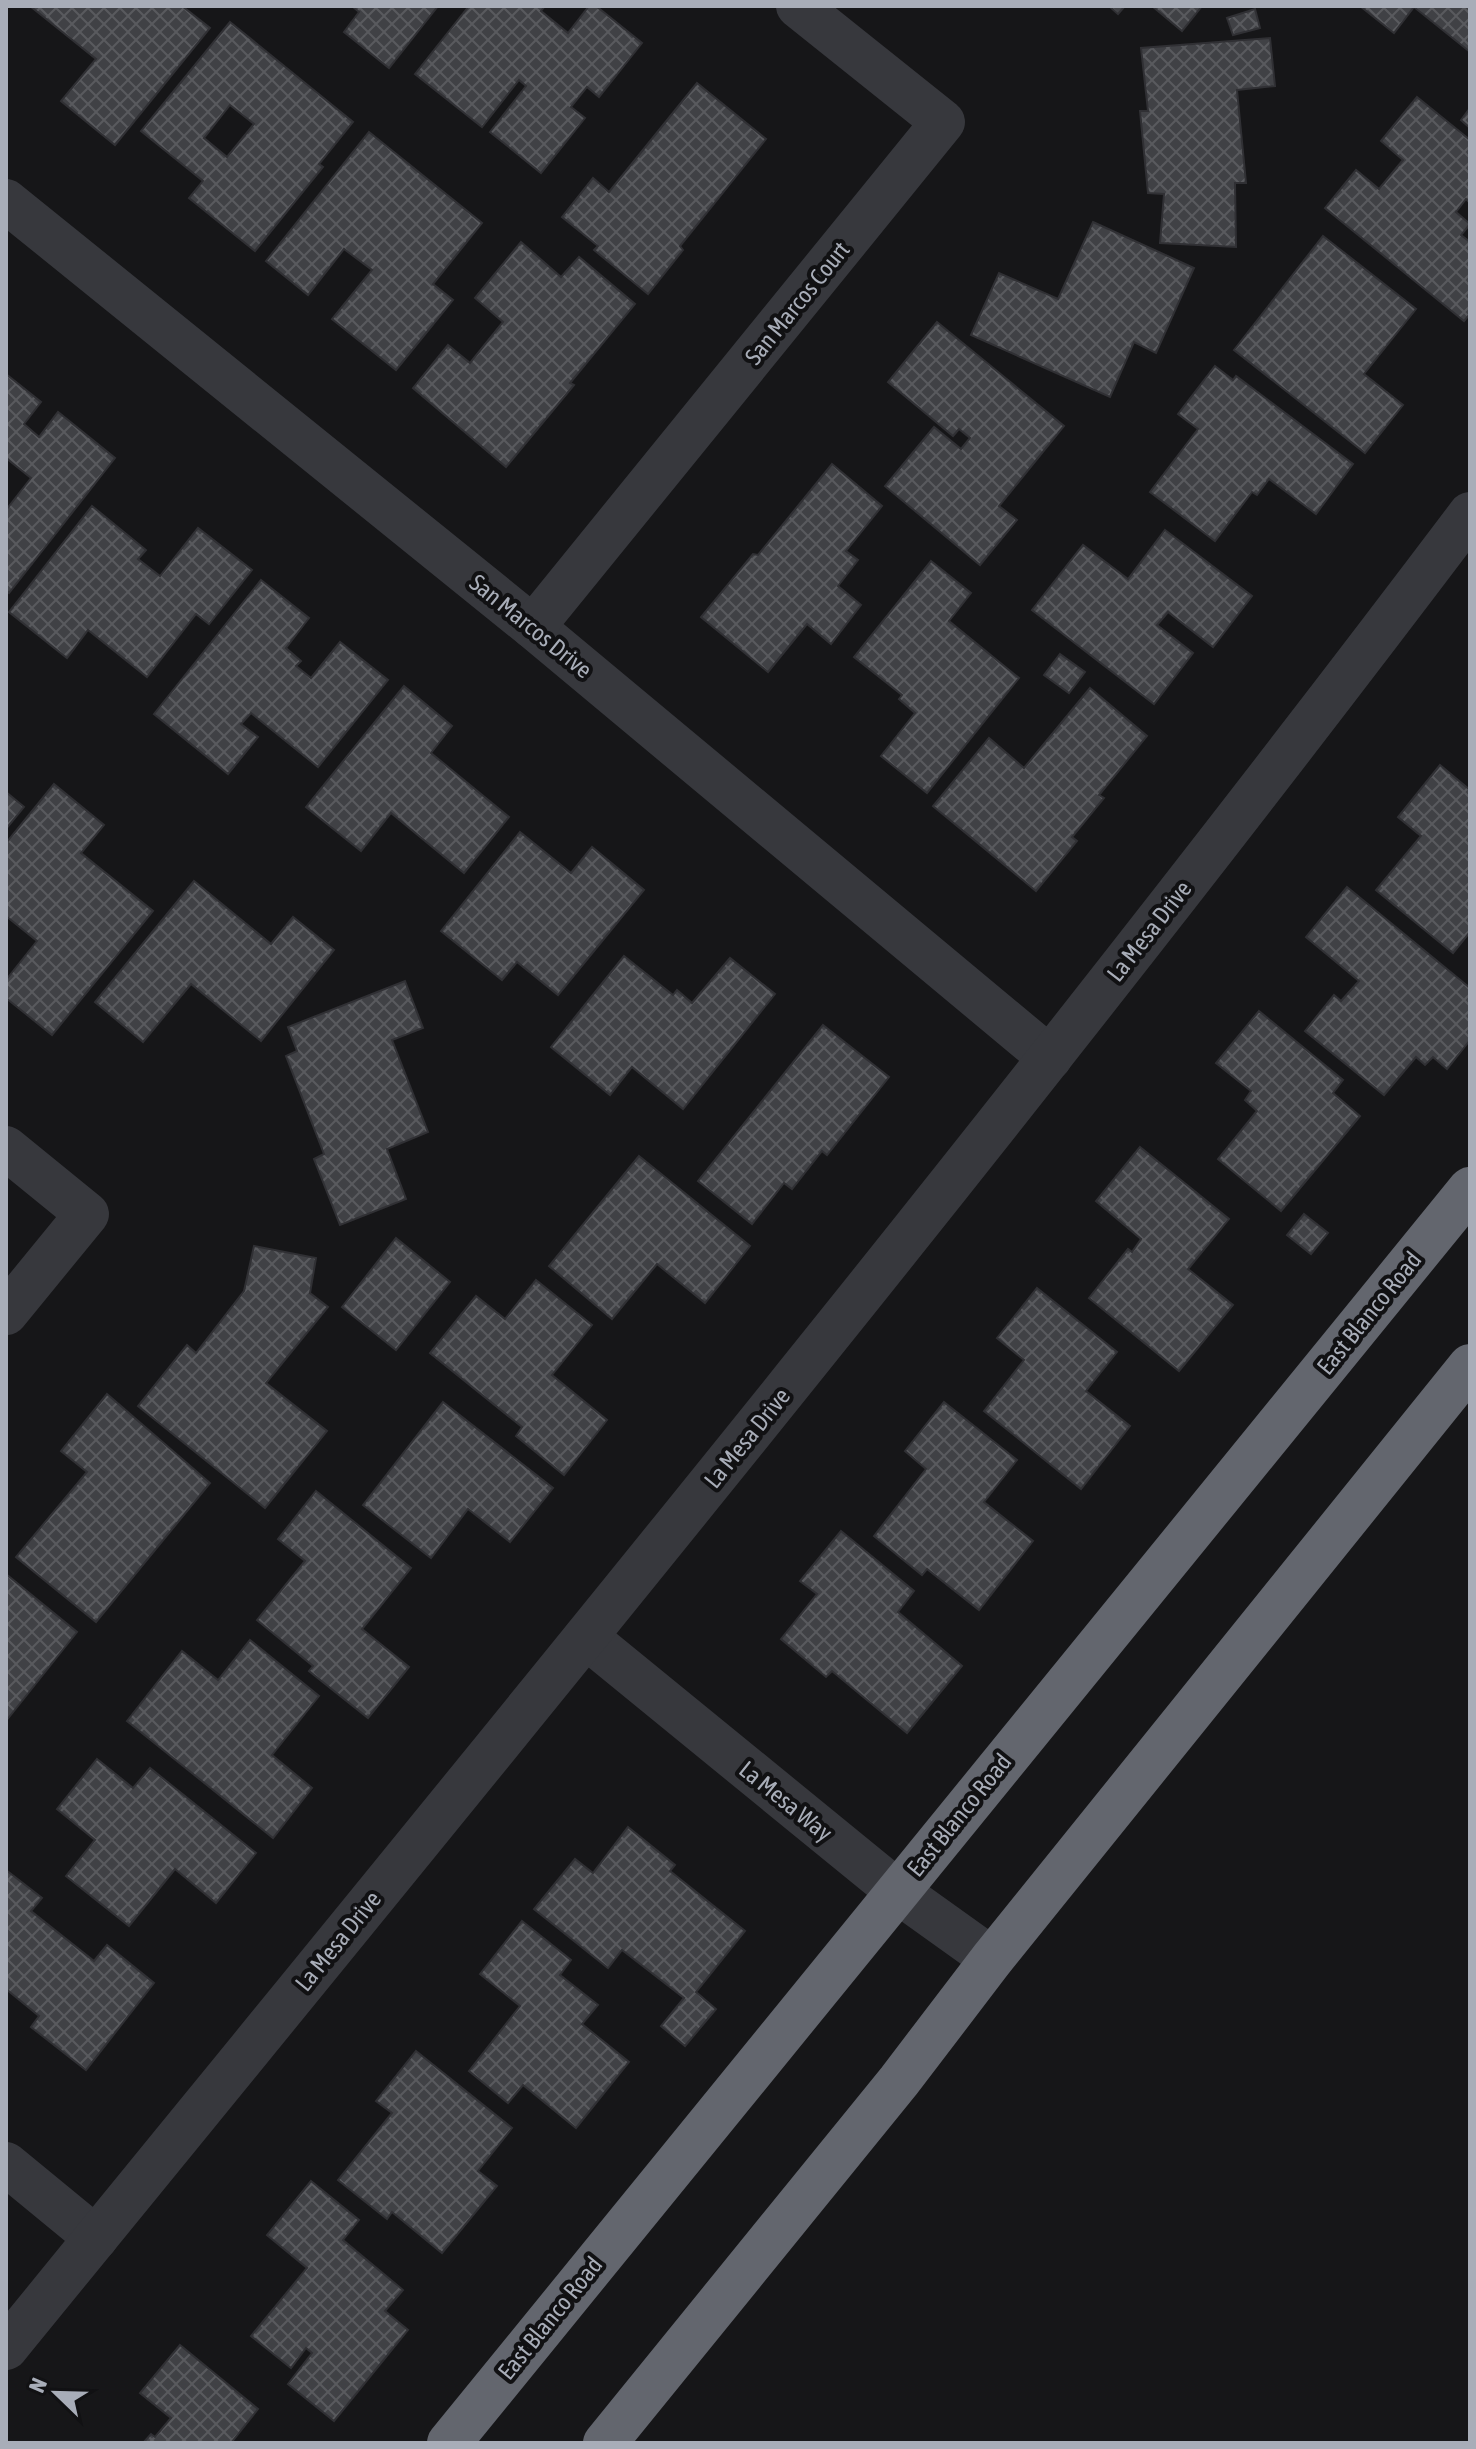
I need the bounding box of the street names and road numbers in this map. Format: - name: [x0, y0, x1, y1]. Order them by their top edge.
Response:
- street label: San Marcos Court: [739, 236, 855, 370]
- street label: San Marcos Drive: [465, 569, 597, 683]
- street label: La Mesa Drive: [1101, 875, 1197, 987]
- street label: East Blanco Road: [1311, 1246, 1427, 1380]
- street label: La Mesa Drive: [699, 1383, 795, 1493]
- street label: East Blanco Road: [901, 1748, 1017, 1882]
- street label: La Mesa Way: [734, 1755, 838, 1847]
- street label: La Mesa Drive: [290, 1886, 386, 1996]
- street label: East Blanco Road: [492, 2251, 608, 2385]

